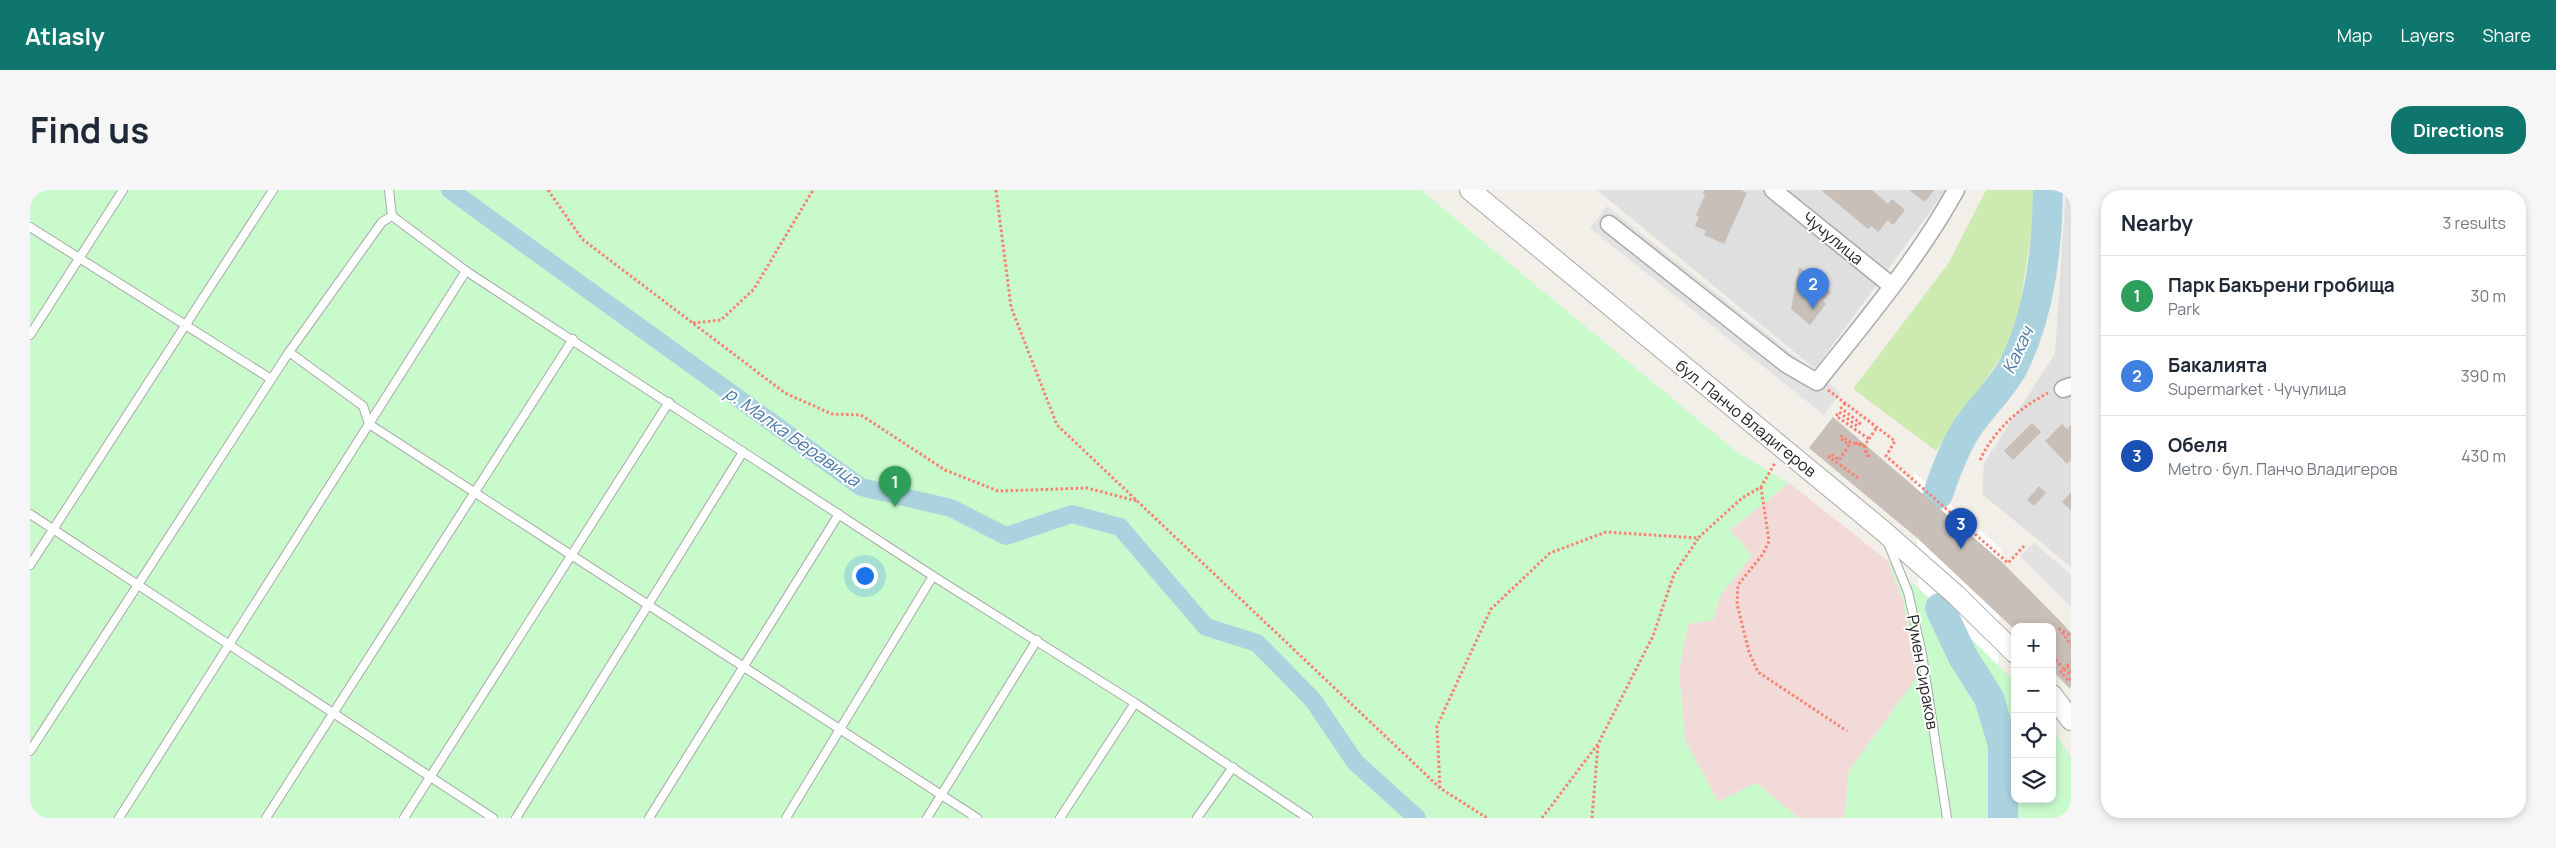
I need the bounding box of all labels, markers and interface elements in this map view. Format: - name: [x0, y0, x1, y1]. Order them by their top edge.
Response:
- text: Atlasly: [25, 19, 105, 52]
- text: Map: [2337, 23, 2372, 47]
- text: Layers: [2400, 23, 2454, 47]
- text: Share: [2482, 23, 2531, 47]
- text: Find us: [30, 106, 149, 154]
- button: Directions: [2391, 106, 2526, 154]
- street label: Чучулица: [1798, 207, 1868, 269]
- text: Nearby: [2121, 209, 2193, 237]
- text: 3 results: [2443, 212, 2506, 234]
- pin: 2: [1797, 268, 1829, 309]
- text: Парк Бакърени гробища: [2168, 272, 2395, 298]
- text: 1: [2133, 285, 2141, 307]
- text: 30 m: [2471, 285, 2506, 307]
- text: Park: [2168, 298, 2200, 320]
- water label: Какач: [1996, 321, 2039, 377]
- text: Бакалията: [2168, 352, 2267, 378]
- street label: бул. Панчо Владигеров: [1671, 354, 1821, 482]
- text: 2: [2132, 365, 2142, 387]
- text: 390 m: [2461, 365, 2506, 387]
- text: Supermarket · Чучулица: [2168, 378, 2346, 400]
- water label: р. Малка Беравица: [721, 380, 866, 492]
- text: Обеля: [2168, 432, 2228, 458]
- text: 3: [2132, 445, 2142, 467]
- text: 430 m: [2461, 445, 2506, 467]
- text: Metro · бул. Панчо Владигеров: [2168, 458, 2398, 480]
- pin: 1: [879, 466, 911, 507]
- pin: 3: [1945, 508, 1977, 549]
- your location: [852, 563, 878, 589]
- street label: Румен Сираков: [1902, 613, 1944, 731]
- map controls: [2011, 623, 2056, 803]
- button: +: [2011, 623, 2056, 668]
- button: −: [2011, 668, 2056, 713]
- button: locate: [2011, 713, 2056, 758]
- button: layers: [2011, 758, 2056, 803]

